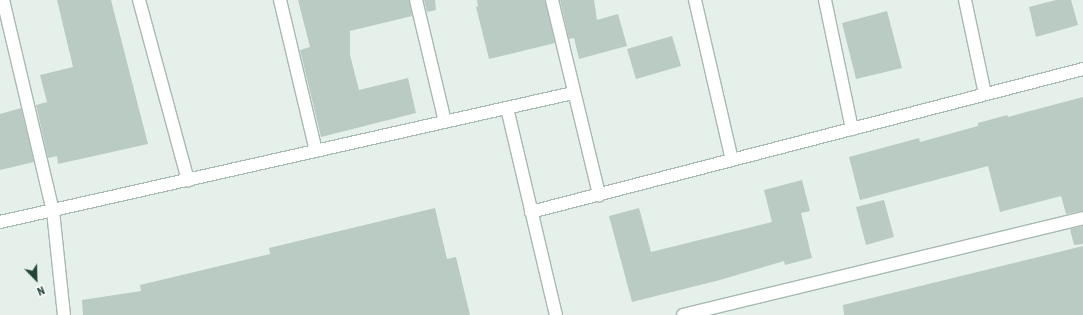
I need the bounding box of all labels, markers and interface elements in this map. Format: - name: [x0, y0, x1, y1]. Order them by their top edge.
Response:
- north arrow: [16, 259, 56, 299]
- text: N: [35, 283, 47, 298]

